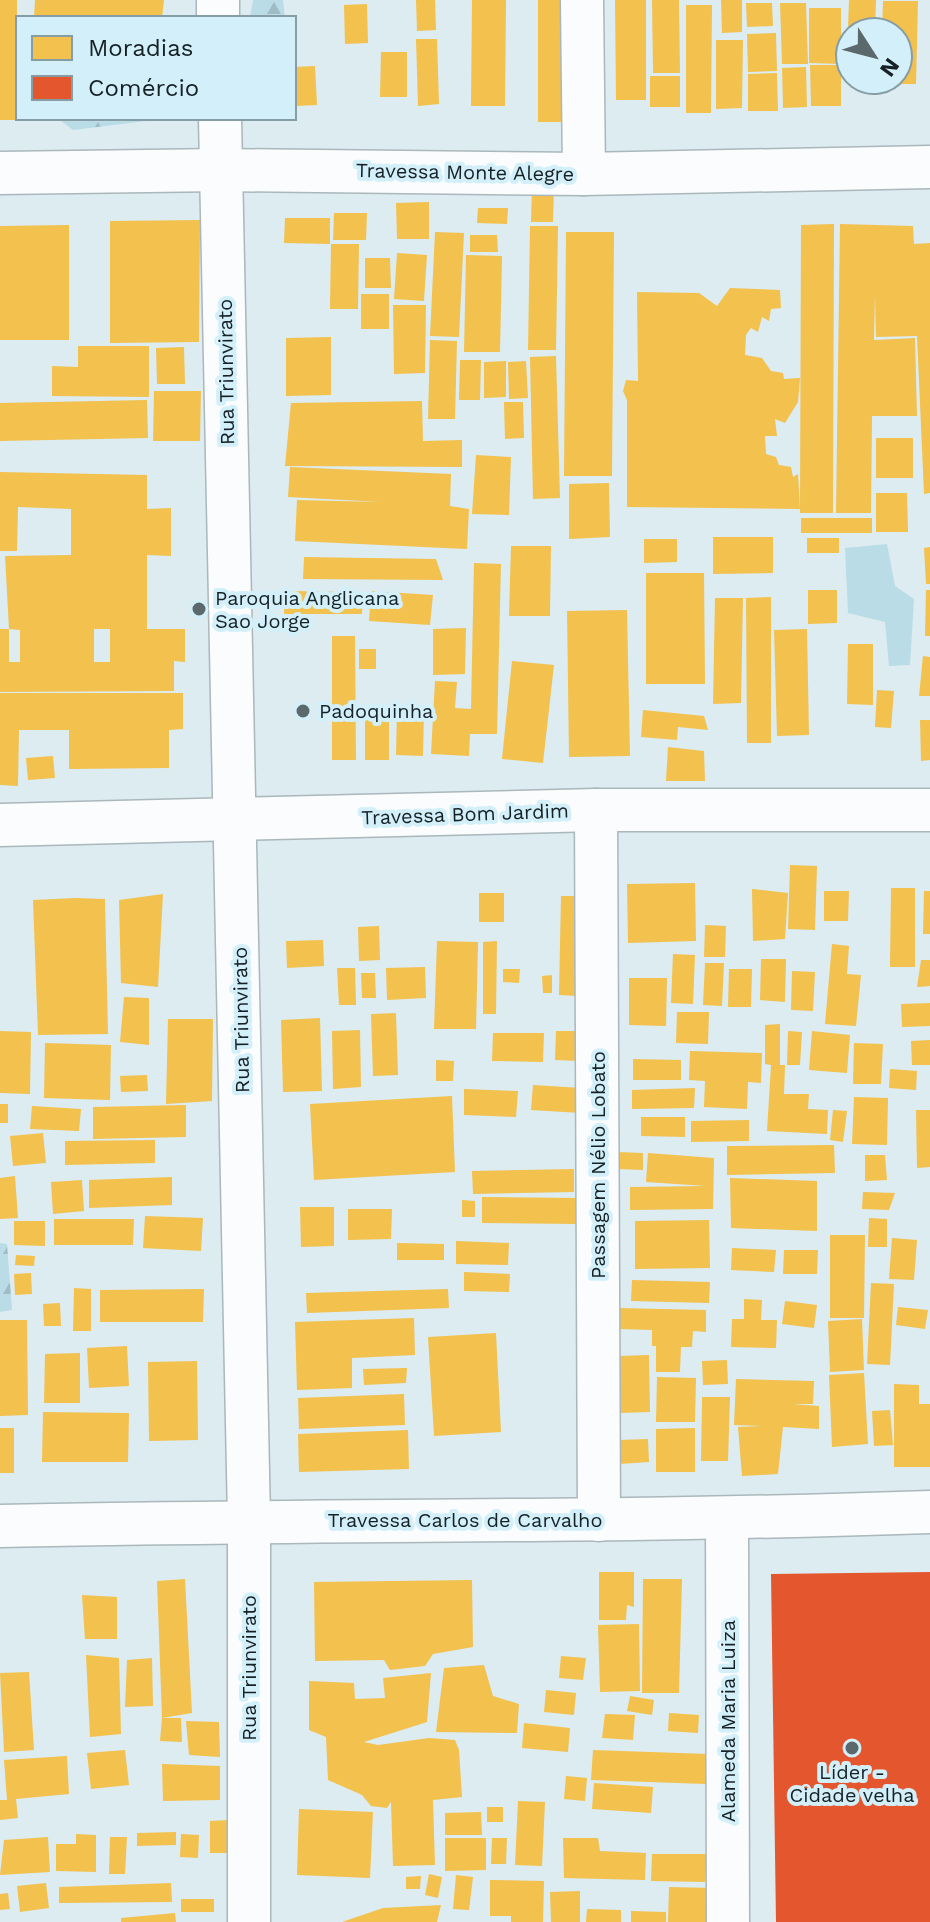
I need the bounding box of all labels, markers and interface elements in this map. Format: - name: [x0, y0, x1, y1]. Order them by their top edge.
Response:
- legend: [16, 16, 296, 120]
- north arrow: [834, 16, 914, 96]
- text: Moradias: [88, 34, 193, 62]
- text: N: [875, 54, 905, 81]
- text: Comércio: [88, 74, 199, 102]
- street label: Travessa Monte Alegre: [356, 158, 574, 186]
- street label: Rua Triunvirato: [213, 299, 239, 445]
- place label: Paroquia Anglicana Sao Jorge: [215, 586, 399, 633]
- marker: Paroquia Anglicana Sao Jorge: [190, 600, 208, 618]
- place label: Padoquinha: [319, 699, 433, 723]
- marker: Padoquinha: [294, 702, 312, 720]
- street label: Travessa Bom Jardim: [361, 798, 569, 830]
- street label: Rua Triunvirato: [228, 947, 254, 1093]
- street label: Passagem Nélio Lobato: [586, 1051, 610, 1279]
- street label: Travessa Carlos de Carvalho: [328, 1508, 603, 1532]
- street label: Rua Triunvirato: [237, 1595, 261, 1741]
- street label: Alameda Maria Luiza: [716, 1620, 740, 1822]
- marker: Líder - Cidade velha: [843, 1739, 861, 1757]
- place label: Líder - Cidade velha: [789, 1760, 915, 1807]

